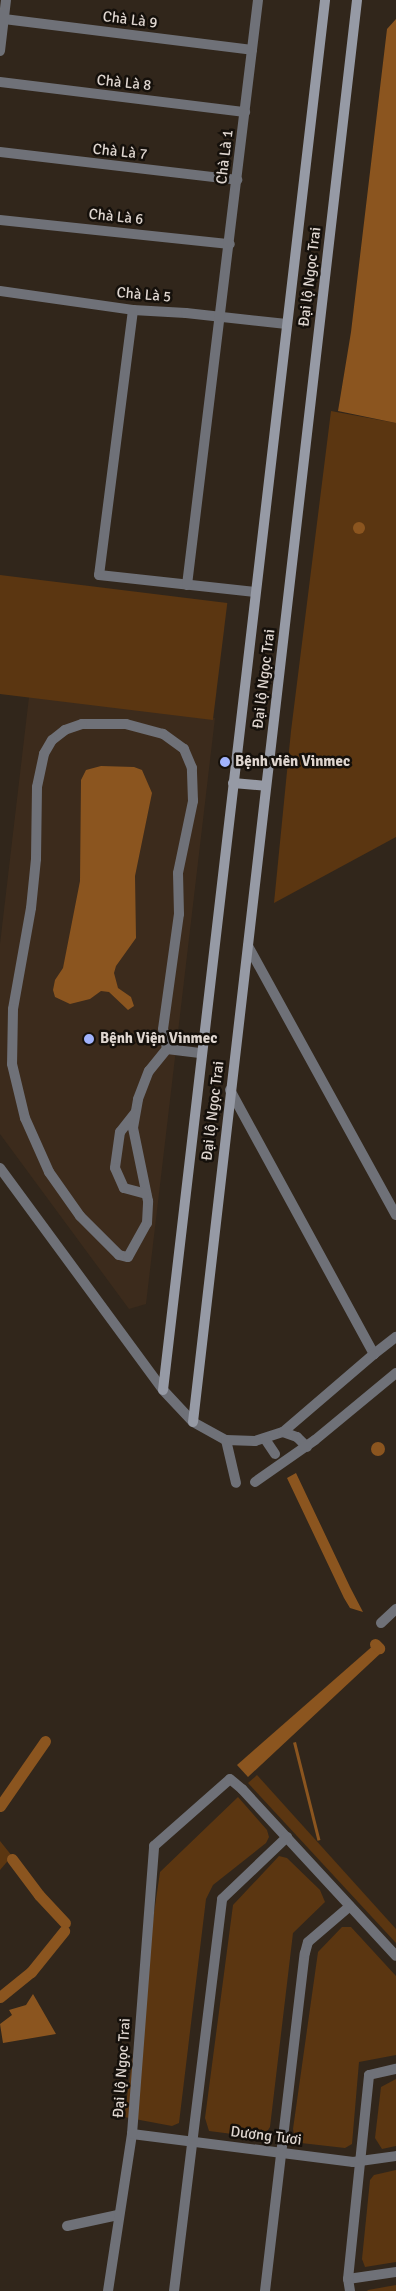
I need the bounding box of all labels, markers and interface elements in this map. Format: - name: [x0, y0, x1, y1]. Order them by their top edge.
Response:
- street label: Chà Là 9: [102, 8, 158, 32]
- street label: Chà Là 8: [96, 71, 152, 95]
- street label: Chà Là 1: [213, 129, 237, 185]
- street label: Chà Là 7: [92, 140, 148, 164]
- street label: Chà Là 6: [88, 205, 144, 229]
- street label: Đại lộ Ngọc Trai: [295, 226, 325, 328]
- street label: Chà Là 5: [116, 284, 172, 306]
- street label: Đại lộ Ngọc Trai: [249, 628, 279, 730]
- place label: Bệnh viên Vinmec: [235, 753, 350, 771]
- marker: Bệnh viên Vinmec: [219, 756, 231, 768]
- place label: Bệnh Viện Vinmec: [100, 1030, 217, 1048]
- marker: Bệnh Viện Vinmec: [82, 1032, 96, 1046]
- street label: Đại lộ Ngọc Trai: [198, 1060, 228, 1162]
- street label: Đại lộ Ngọc Trai: [110, 2017, 134, 2119]
- street label: Dương Tươi: [229, 2123, 303, 2149]

